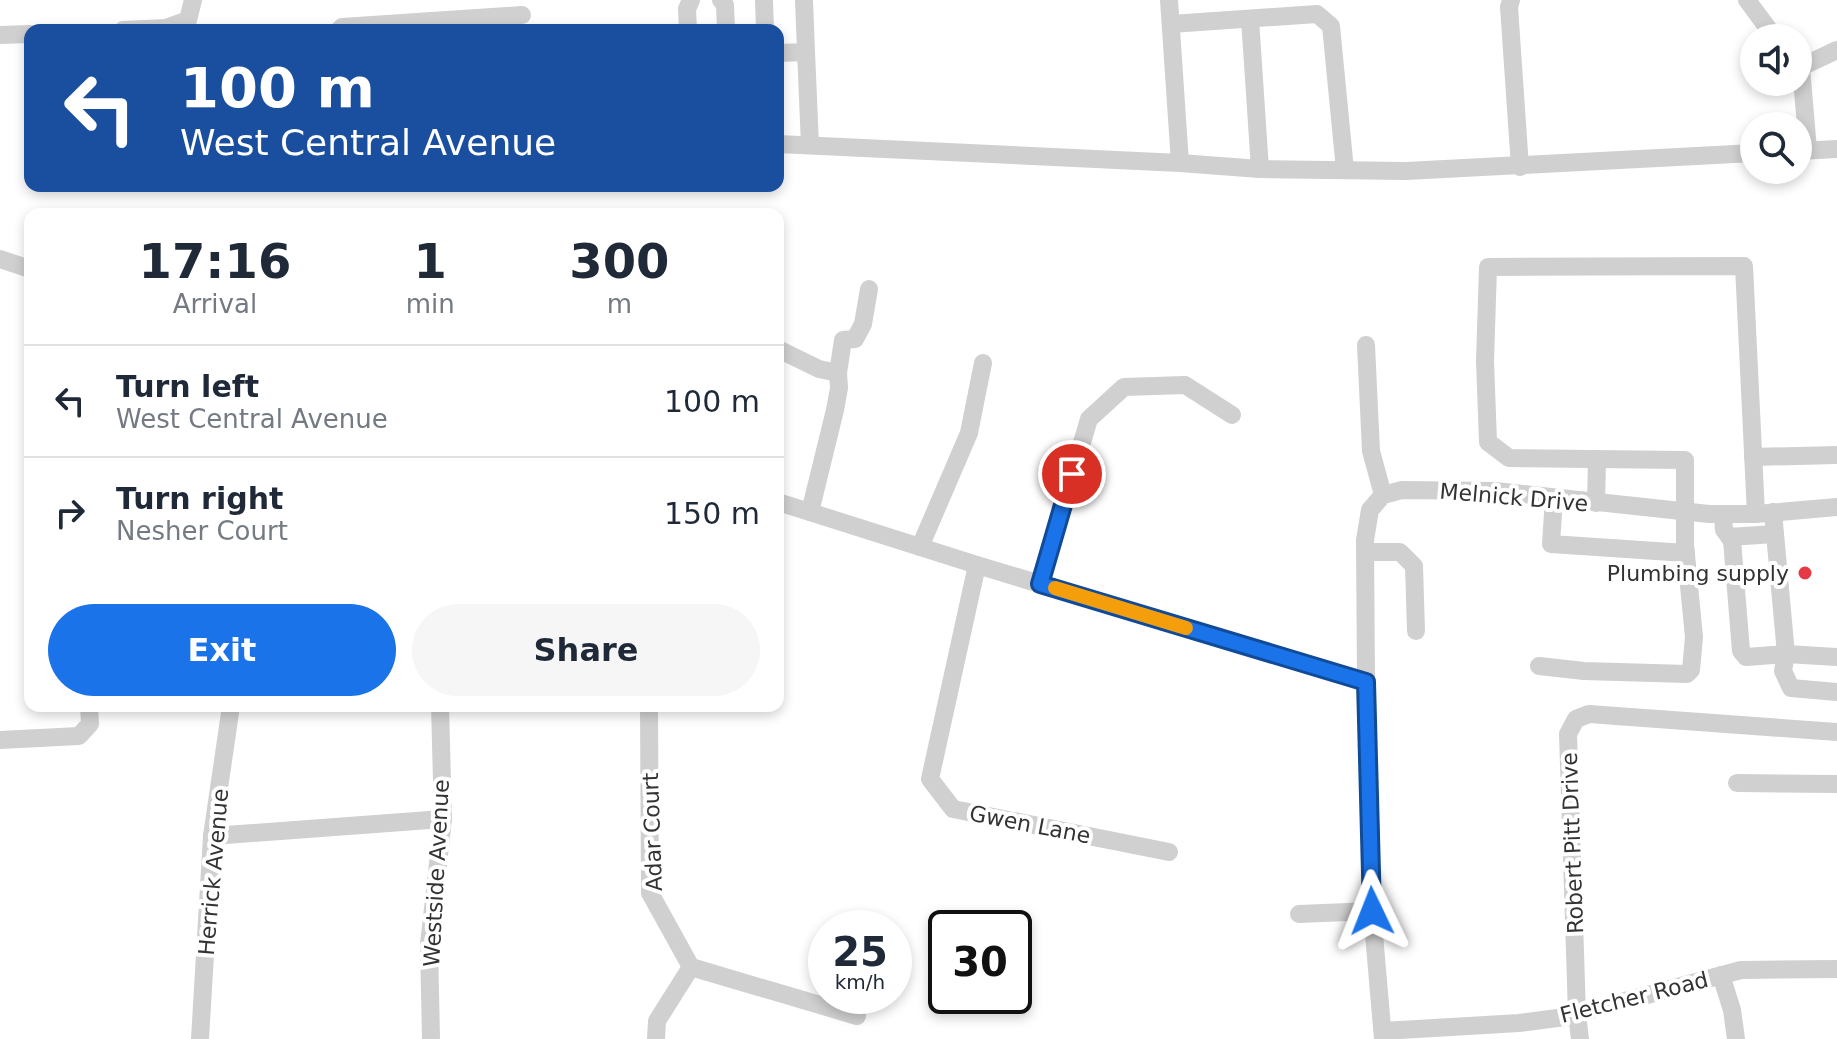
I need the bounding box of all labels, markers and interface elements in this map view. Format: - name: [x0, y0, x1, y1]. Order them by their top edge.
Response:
- map controls: [1740, 24, 1812, 184]
- button: sound: [1740, 24, 1812, 96]
- text: 100 m: [180, 55, 375, 120]
- icon: left: [48, 56, 152, 160]
- button: search: [1740, 112, 1812, 184]
- text: West Central Avenue: [180, 122, 556, 163]
- text: 17:16: [138, 233, 291, 289]
- text: 1: [414, 233, 447, 289]
- text: 300: [569, 233, 669, 289]
- text: Arrival: [173, 289, 257, 319]
- text: min: [406, 289, 455, 319]
- text: m: [607, 289, 632, 319]
- text: Turn left: [116, 369, 259, 404]
- icon: left: [48, 379, 92, 423]
- text: 100 m: [664, 384, 760, 419]
- text: West Central Avenue: [116, 404, 388, 434]
- pin: [1038, 440, 1106, 508]
- icon: arrive: [1050, 452, 1094, 496]
- street label: Melnick Drive: [1439, 479, 1589, 516]
- text: Turn right: [116, 481, 283, 516]
- icon: right: [48, 491, 92, 535]
- text: 150 m: [664, 496, 760, 531]
- text: Nesher Court: [116, 516, 288, 546]
- place label: Plumbing supply: [1607, 561, 1789, 586]
- marker: Plumbing supply: [1796, 564, 1814, 582]
- button: Exit: [48, 604, 396, 696]
- button: Share: [412, 604, 760, 696]
- street label: Robert Pitt Drive: [1557, 752, 1588, 934]
- street label: Adar Court: [638, 772, 667, 892]
- street label: Westside Avenue: [419, 779, 454, 968]
- street label: Herrick Avenue: [194, 788, 233, 957]
- street label: Gwen Lane: [967, 801, 1093, 848]
- position arrow: [1330, 869, 1414, 953]
- speed limit sign: 30: [928, 910, 1032, 1014]
- text: 25: [832, 929, 888, 975]
- street label: Fletcher Road: [1557, 967, 1711, 1028]
- text: km/h: [835, 970, 885, 994]

